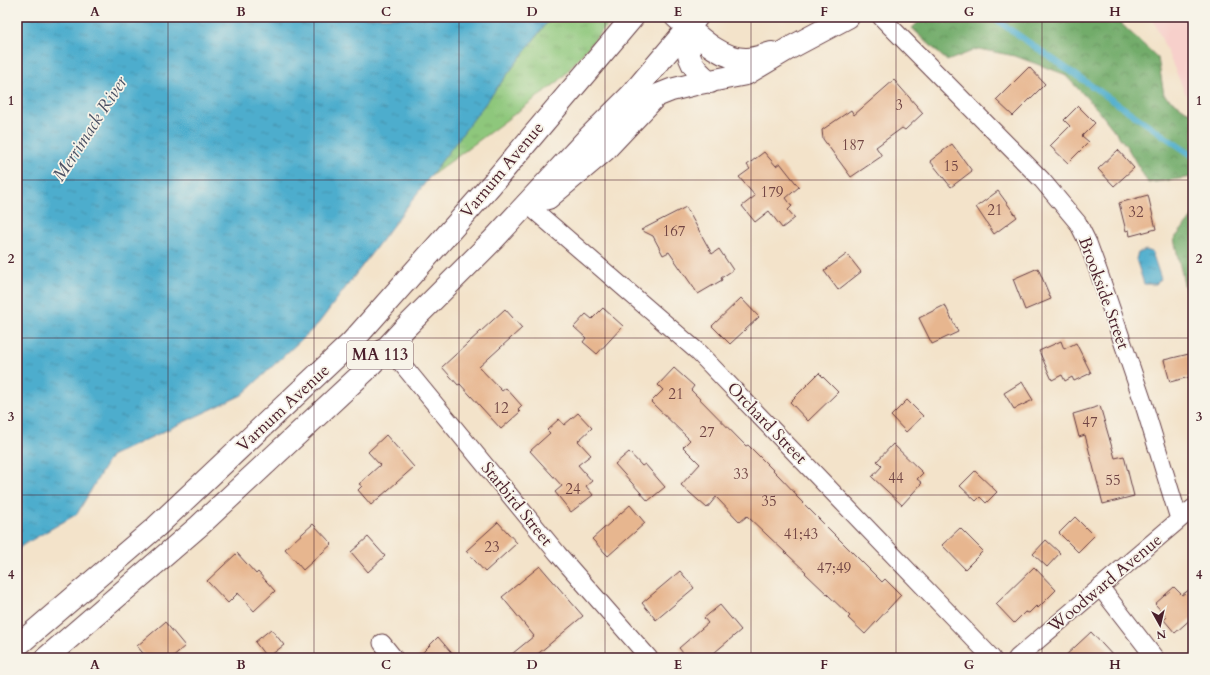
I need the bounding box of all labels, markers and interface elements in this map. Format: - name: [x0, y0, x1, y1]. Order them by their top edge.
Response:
- text: A: [90, 3, 100, 21]
- text: B: [236, 3, 246, 21]
- text: C: [381, 3, 391, 21]
- text: D: [526, 3, 538, 21]
- text: E: [674, 3, 682, 21]
- text: F: [820, 3, 828, 21]
- text: G: [964, 3, 975, 21]
- text: H: [1109, 3, 1121, 21]
- water label: Merrimack River: [47, 71, 134, 186]
- text: 1: [8, 92, 14, 110]
- text: 1: [1196, 92, 1202, 110]
- house number: 3: [895, 95, 903, 115]
- street label: Varnum Avenue: [455, 117, 549, 223]
- house number: 187: [841, 135, 865, 155]
- house number: 15: [943, 156, 959, 176]
- house number: 179: [760, 182, 784, 202]
- house number: 21: [987, 200, 1003, 220]
- house number: 32: [1128, 202, 1144, 222]
- house number: 167: [662, 221, 686, 241]
- street label: Brookside Street: [1073, 234, 1135, 353]
- text: 2: [8, 250, 15, 268]
- text: 2: [1196, 250, 1203, 268]
- road number: MA 113: [347, 341, 413, 369]
- street label: Varnum Avenue: [232, 359, 334, 457]
- street label: Orchard Street: [722, 377, 813, 470]
- house number: 21: [668, 384, 684, 404]
- house number: 12: [493, 398, 509, 418]
- text: 3: [8, 408, 15, 426]
- text: 3: [1196, 408, 1203, 426]
- house number: 47: [1082, 412, 1098, 432]
- house number: 27: [699, 422, 715, 442]
- street label: Starbird Street: [476, 457, 558, 551]
- house number: 33: [733, 464, 749, 484]
- house number: 44: [888, 468, 904, 488]
- house number: 55: [1105, 470, 1121, 490]
- house number: 24: [565, 479, 581, 499]
- house number: 35: [761, 491, 777, 511]
- house number: 41;43: [784, 524, 818, 544]
- street label: Woodward Avenue: [1042, 529, 1167, 638]
- house number: 23: [484, 537, 500, 557]
- house number: 47;49: [817, 558, 852, 578]
- text: 4: [8, 566, 15, 584]
- text: 4: [1196, 566, 1203, 584]
- north arrow: [1140, 605, 1180, 645]
- text: N: [1155, 626, 1167, 643]
- text: A: [90, 656, 100, 674]
- text: B: [236, 656, 246, 674]
- text: C: [381, 656, 391, 674]
- text: D: [526, 656, 538, 674]
- text: E: [674, 656, 682, 674]
- text: F: [820, 656, 828, 674]
- text: G: [964, 656, 975, 674]
- text: H: [1109, 656, 1121, 674]

